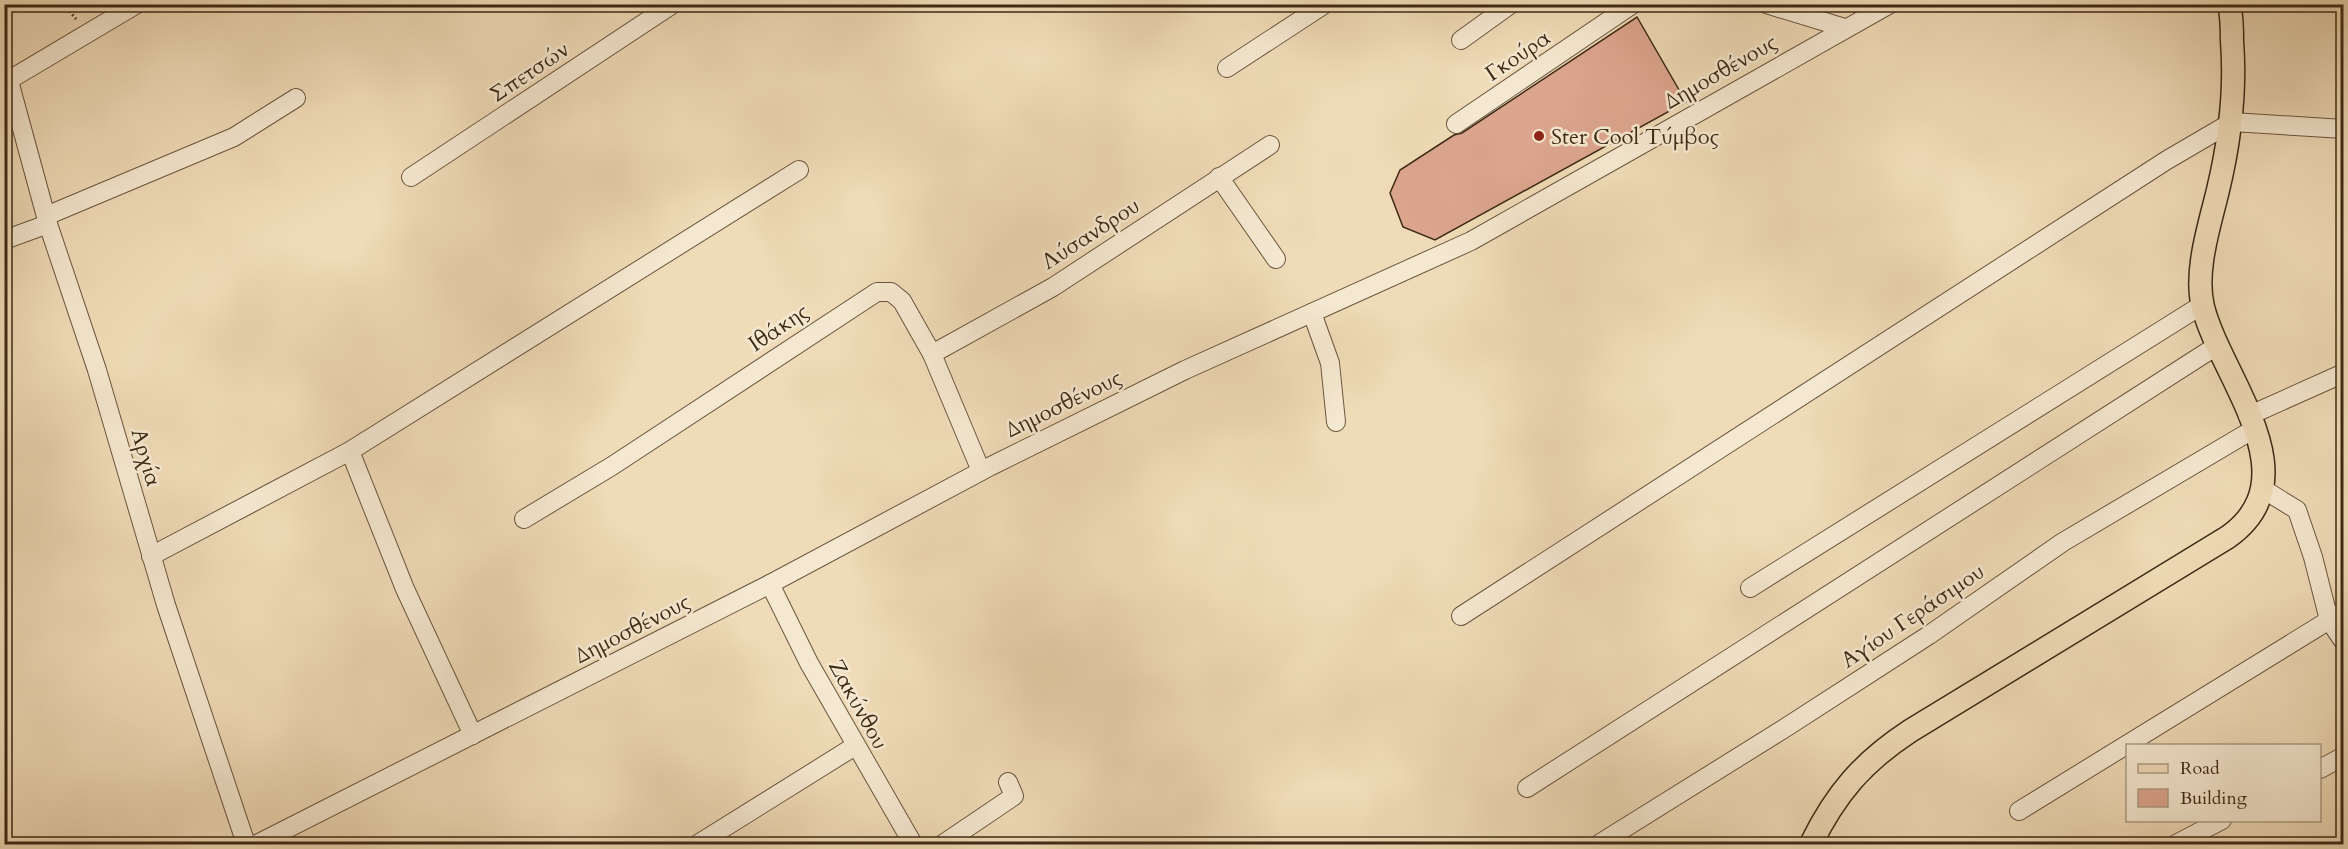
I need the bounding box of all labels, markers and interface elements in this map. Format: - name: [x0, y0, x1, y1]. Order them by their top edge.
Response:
- street label: Γκούρα: [1479, 23, 1556, 88]
- street label: Δημοσθένους: [1658, 27, 1783, 116]
- street label: Σπετσών: [484, 34, 575, 109]
- place label: Ster Cool Τύμβος: [1551, 122, 1719, 152]
- marker: Ster Cool Τύμβος: [1532, 129, 1546, 143]
- street label: Λύσανδρου: [1036, 191, 1146, 277]
- street label: Ιθάκης: [743, 297, 815, 359]
- street label: Δημοσθένους: [1000, 363, 1127, 445]
- street label: Αρχία: [124, 425, 169, 490]
- street label: Αγίου Γεράσιμου: [1835, 557, 1990, 675]
- street label: Δημοσθένους: [570, 587, 695, 671]
- street label: Ζακύνθου: [821, 654, 895, 755]
- legend: [2126, 744, 2321, 822]
- text: Road: [2180, 756, 2220, 781]
- text: Building: [2180, 786, 2248, 811]

